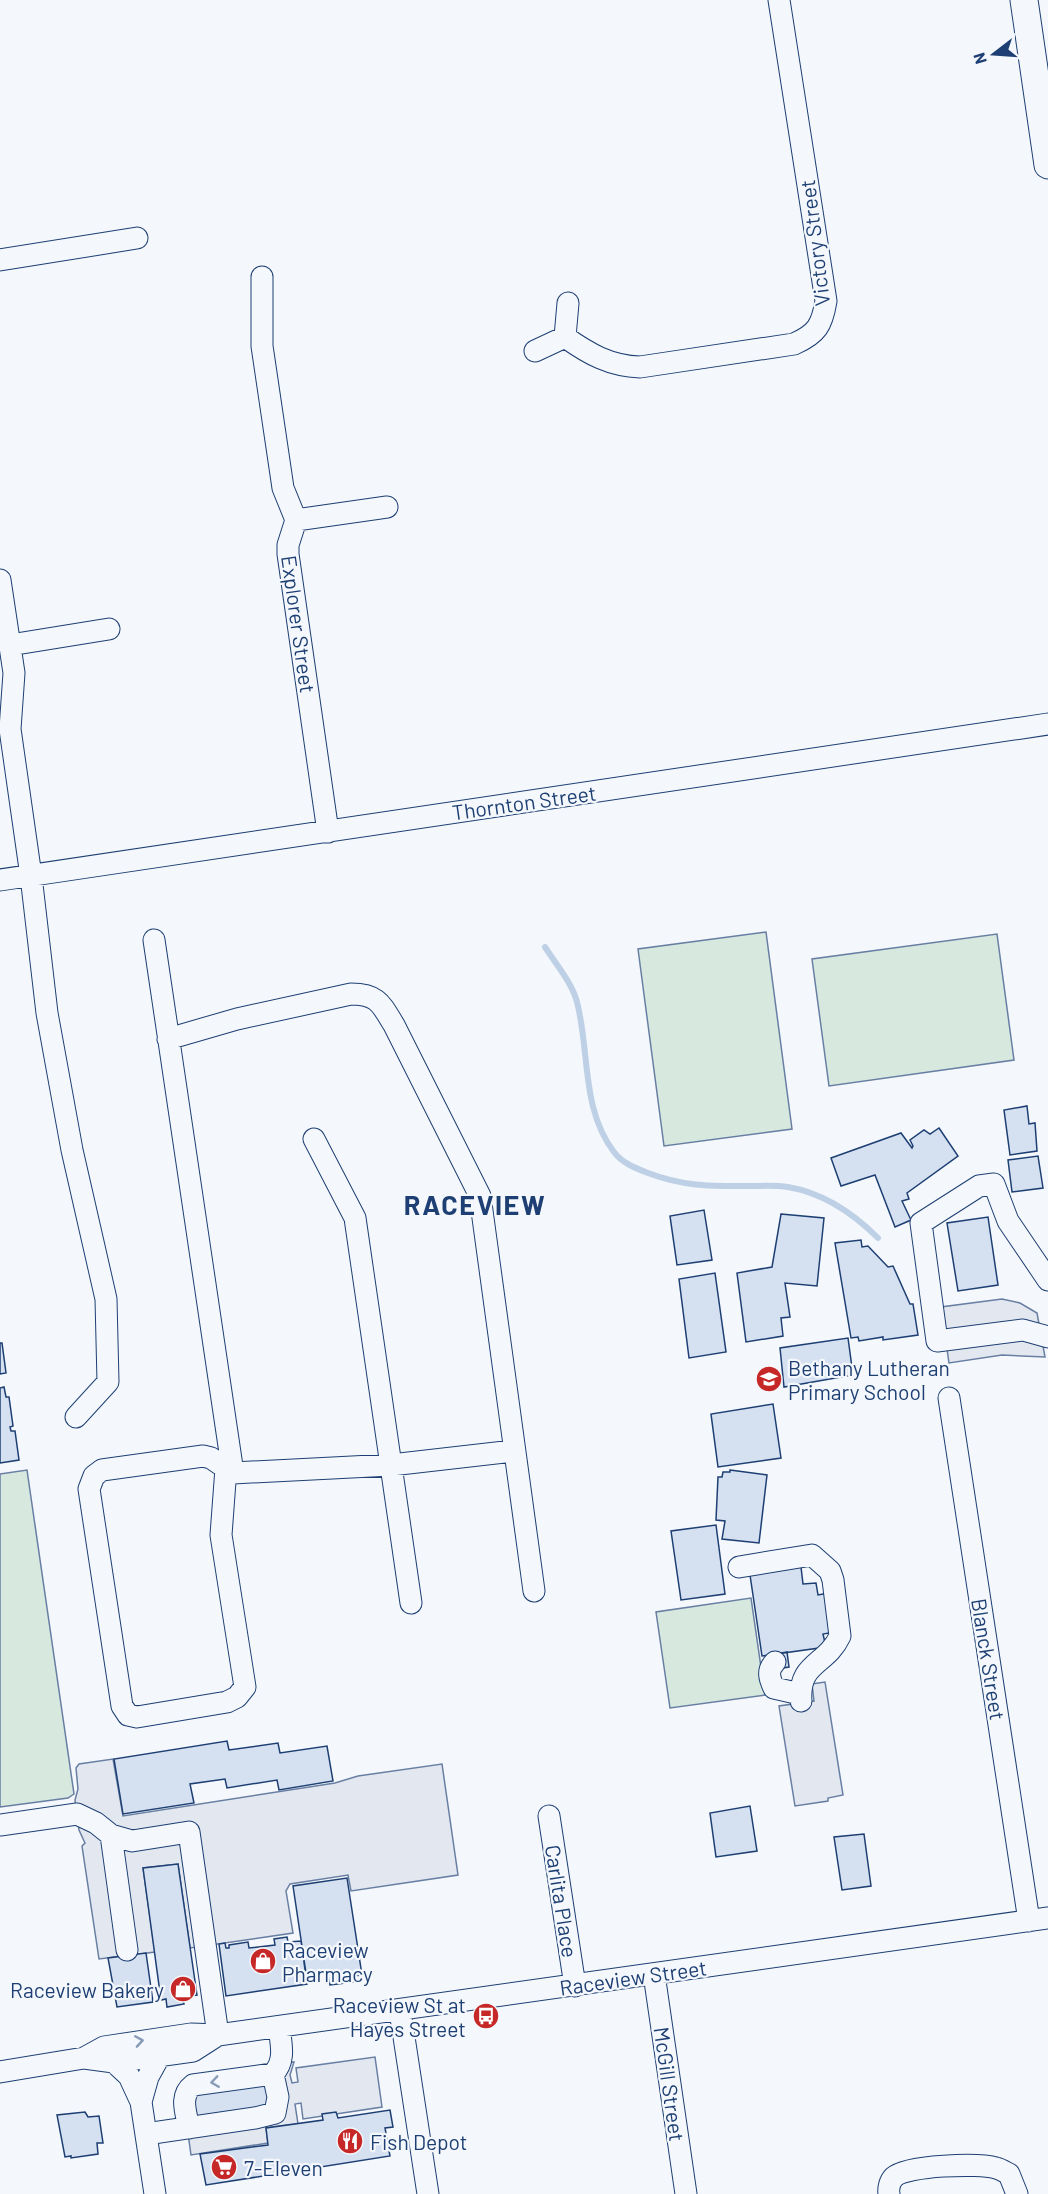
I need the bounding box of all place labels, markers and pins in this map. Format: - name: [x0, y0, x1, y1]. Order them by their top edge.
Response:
- place label: Bethany Lutheran Primary School: [788, 1355, 950, 1404]
- school or university icon: Bethany Lutheran Primary School: [754, 1364, 784, 1394]
- place label: Raceview Pharmacy: [282, 1937, 373, 1986]
- shop icon: Raceview Pharmacy: [248, 1946, 278, 1976]
- shop icon: Raceview Bakery: [168, 1974, 198, 2004]
- place label: Raceview Bakery: [10, 1977, 164, 2002]
- place label: Raceview St at Hayes Street: [333, 1992, 466, 2041]
- bus stop icon: Raceview St at Hayes Street: [471, 2001, 501, 2031]
- restaurant icon: Fish Depot: [335, 2126, 365, 2156]
- place label: Fish Depot: [370, 2129, 467, 2154]
- supermarket icon: 7-Eleven: [209, 2152, 239, 2182]
- place label: 7-Eleven: [244, 2155, 323, 2180]

